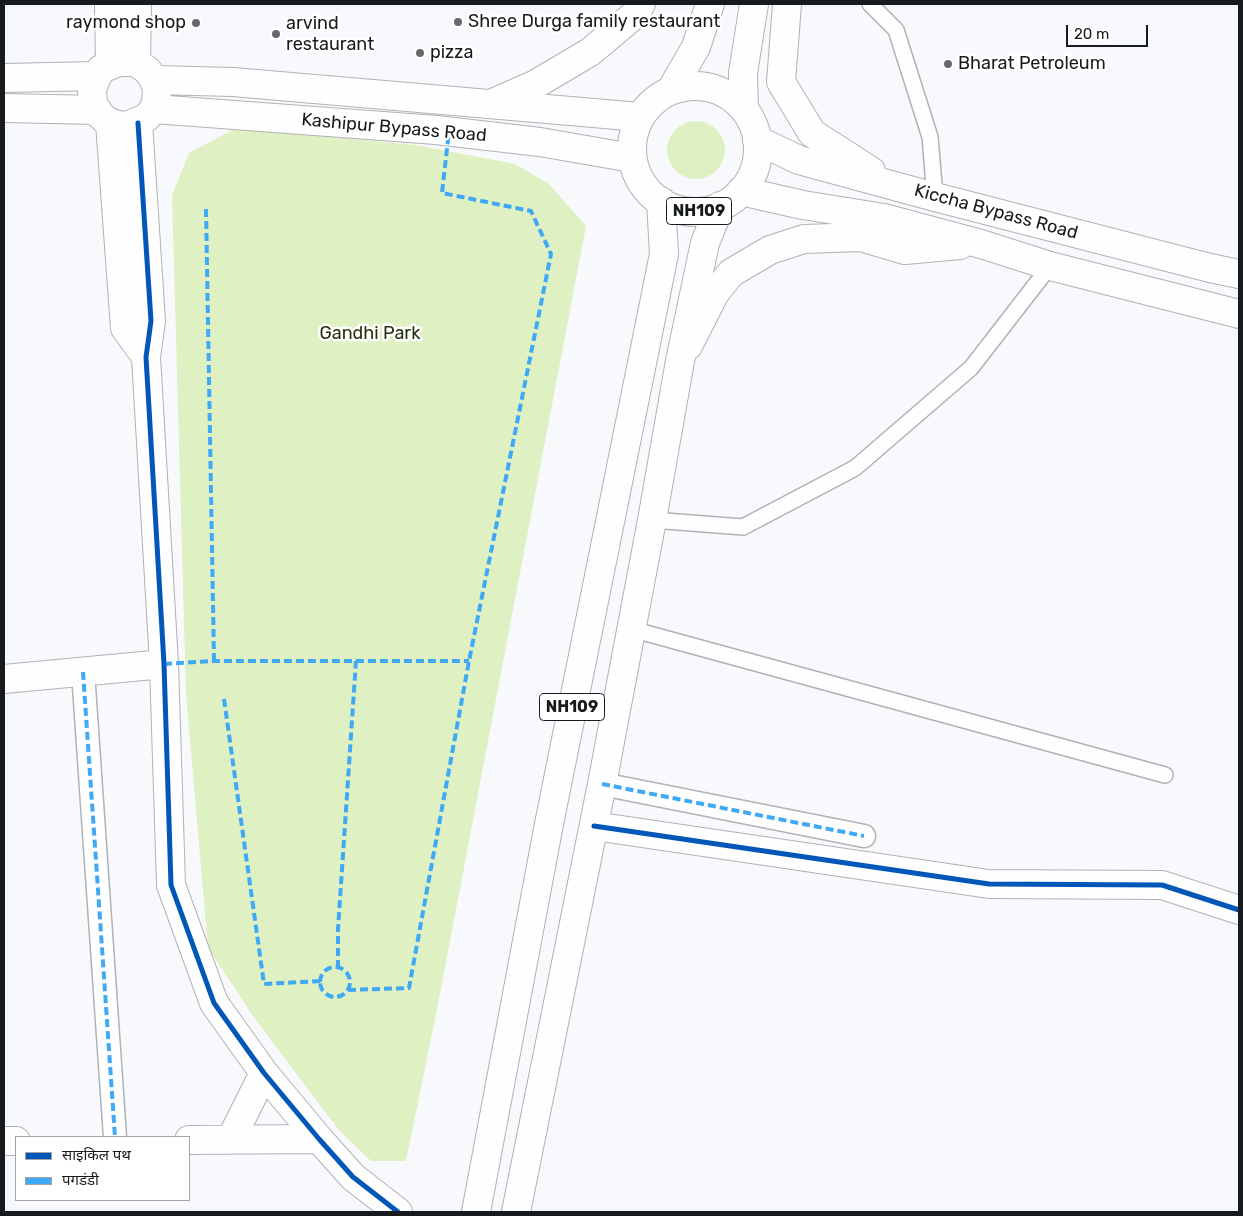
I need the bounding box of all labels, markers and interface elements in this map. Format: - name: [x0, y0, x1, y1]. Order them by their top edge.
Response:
- place label: Shree Durga family restaurant: [468, 11, 720, 33]
- place label: raymond shop: [66, 12, 186, 34]
- place label: arvind restaurant: [286, 13, 374, 56]
- scale bar: [1068, 15, 1150, 47]
- marker: Shree Durga family restaurant: [452, 16, 464, 28]
- marker: raymond shop: [190, 17, 202, 29]
- text: 20 m: [1074, 25, 1109, 43]
- marker: arvind restaurant: [270, 28, 282, 40]
- place label: pizza: [430, 42, 473, 64]
- marker: pizza: [414, 47, 426, 59]
- place label: Bharat Petroleum: [958, 53, 1106, 75]
- marker: Bharat Petroleum: [942, 58, 954, 70]
- street label: Kashipur Bypass Road: [300, 109, 488, 147]
- street label: Kiccha Bypass Road: [912, 180, 1080, 244]
- road number: NH109: [666, 198, 732, 225]
- park label: Gandhi Park: [320, 323, 420, 345]
- road number: NH109: [540, 694, 604, 720]
- legend: [15, 1136, 190, 1201]
- text: साइकिल पथ: [62, 1146, 131, 1164]
- text: पगडंडी: [62, 1171, 99, 1189]

